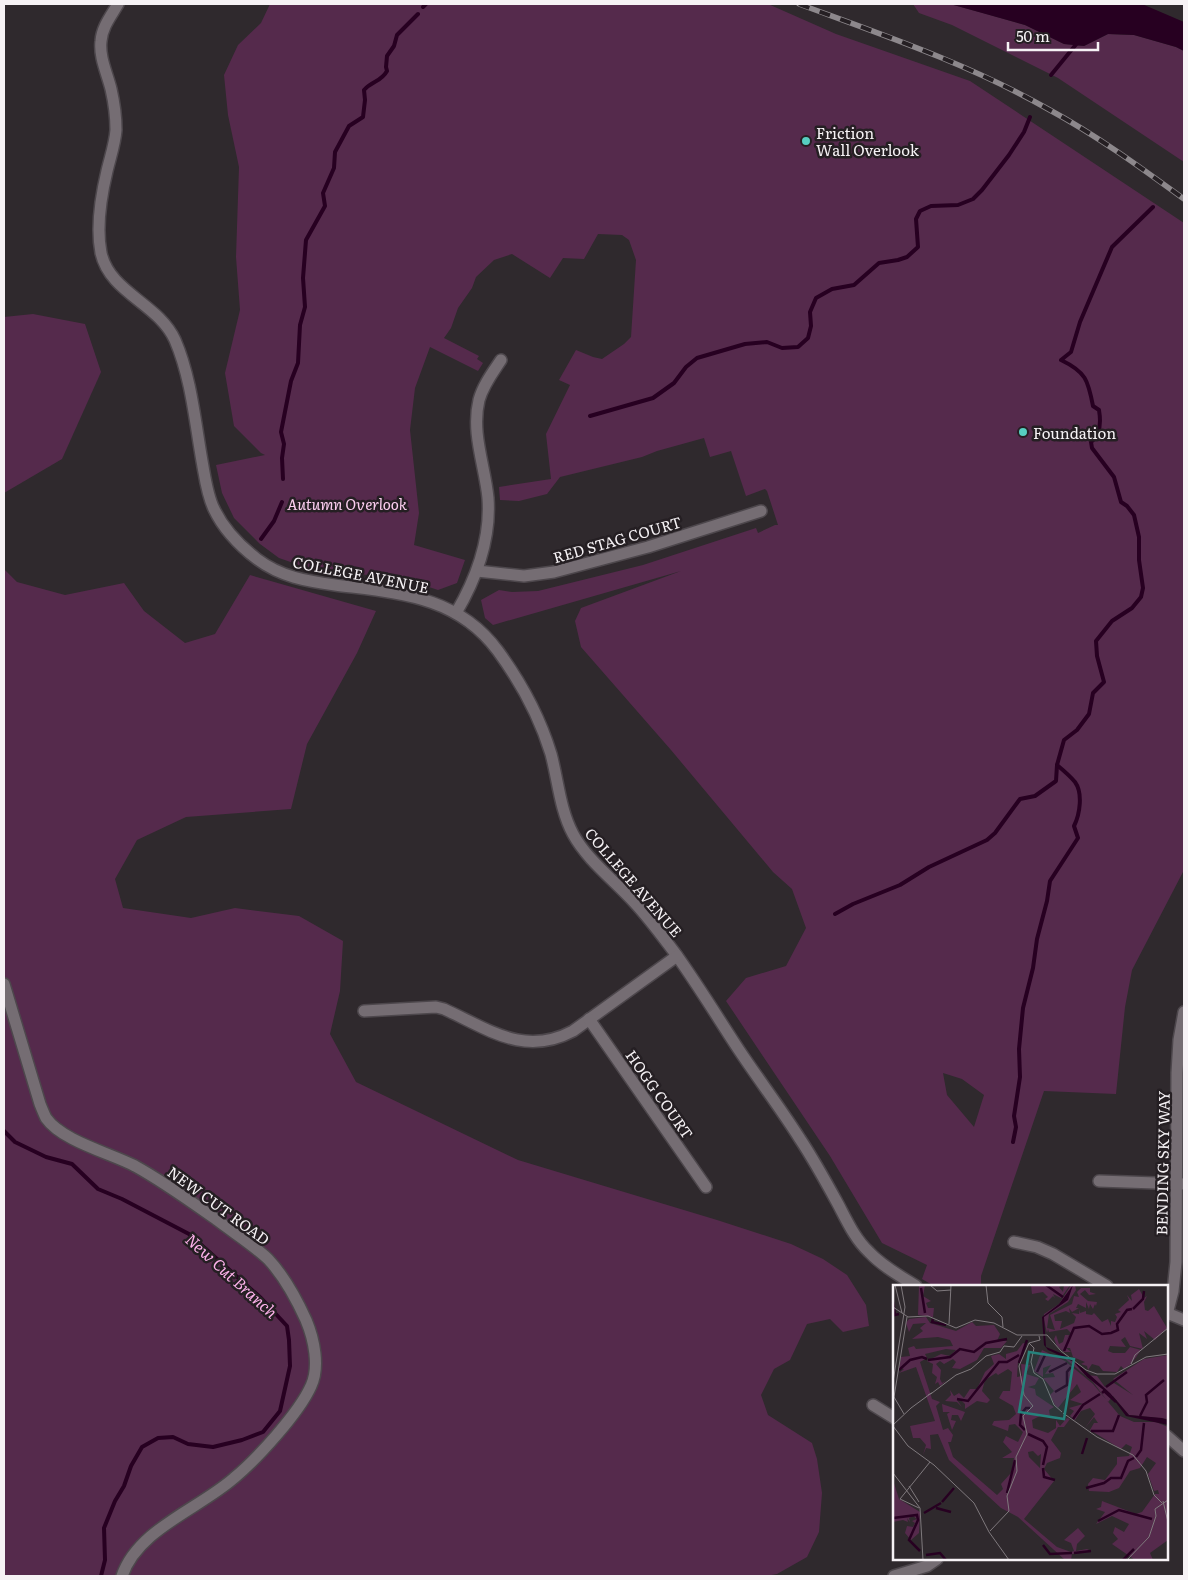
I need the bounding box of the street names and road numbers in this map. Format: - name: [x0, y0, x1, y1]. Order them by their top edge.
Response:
- street label: RED STAG COURT: [550, 510, 684, 568]
- street label: COLLEGE AVENUE: [291, 550, 431, 598]
- street label: COLLEGE AVENUE: [580, 822, 688, 942]
- street label: HOGG COURT: [621, 1045, 699, 1143]
- street label: BENDING SKY WAY: [1149, 1090, 1175, 1236]
- street label: NEW CUT ROAD: [163, 1160, 275, 1250]

